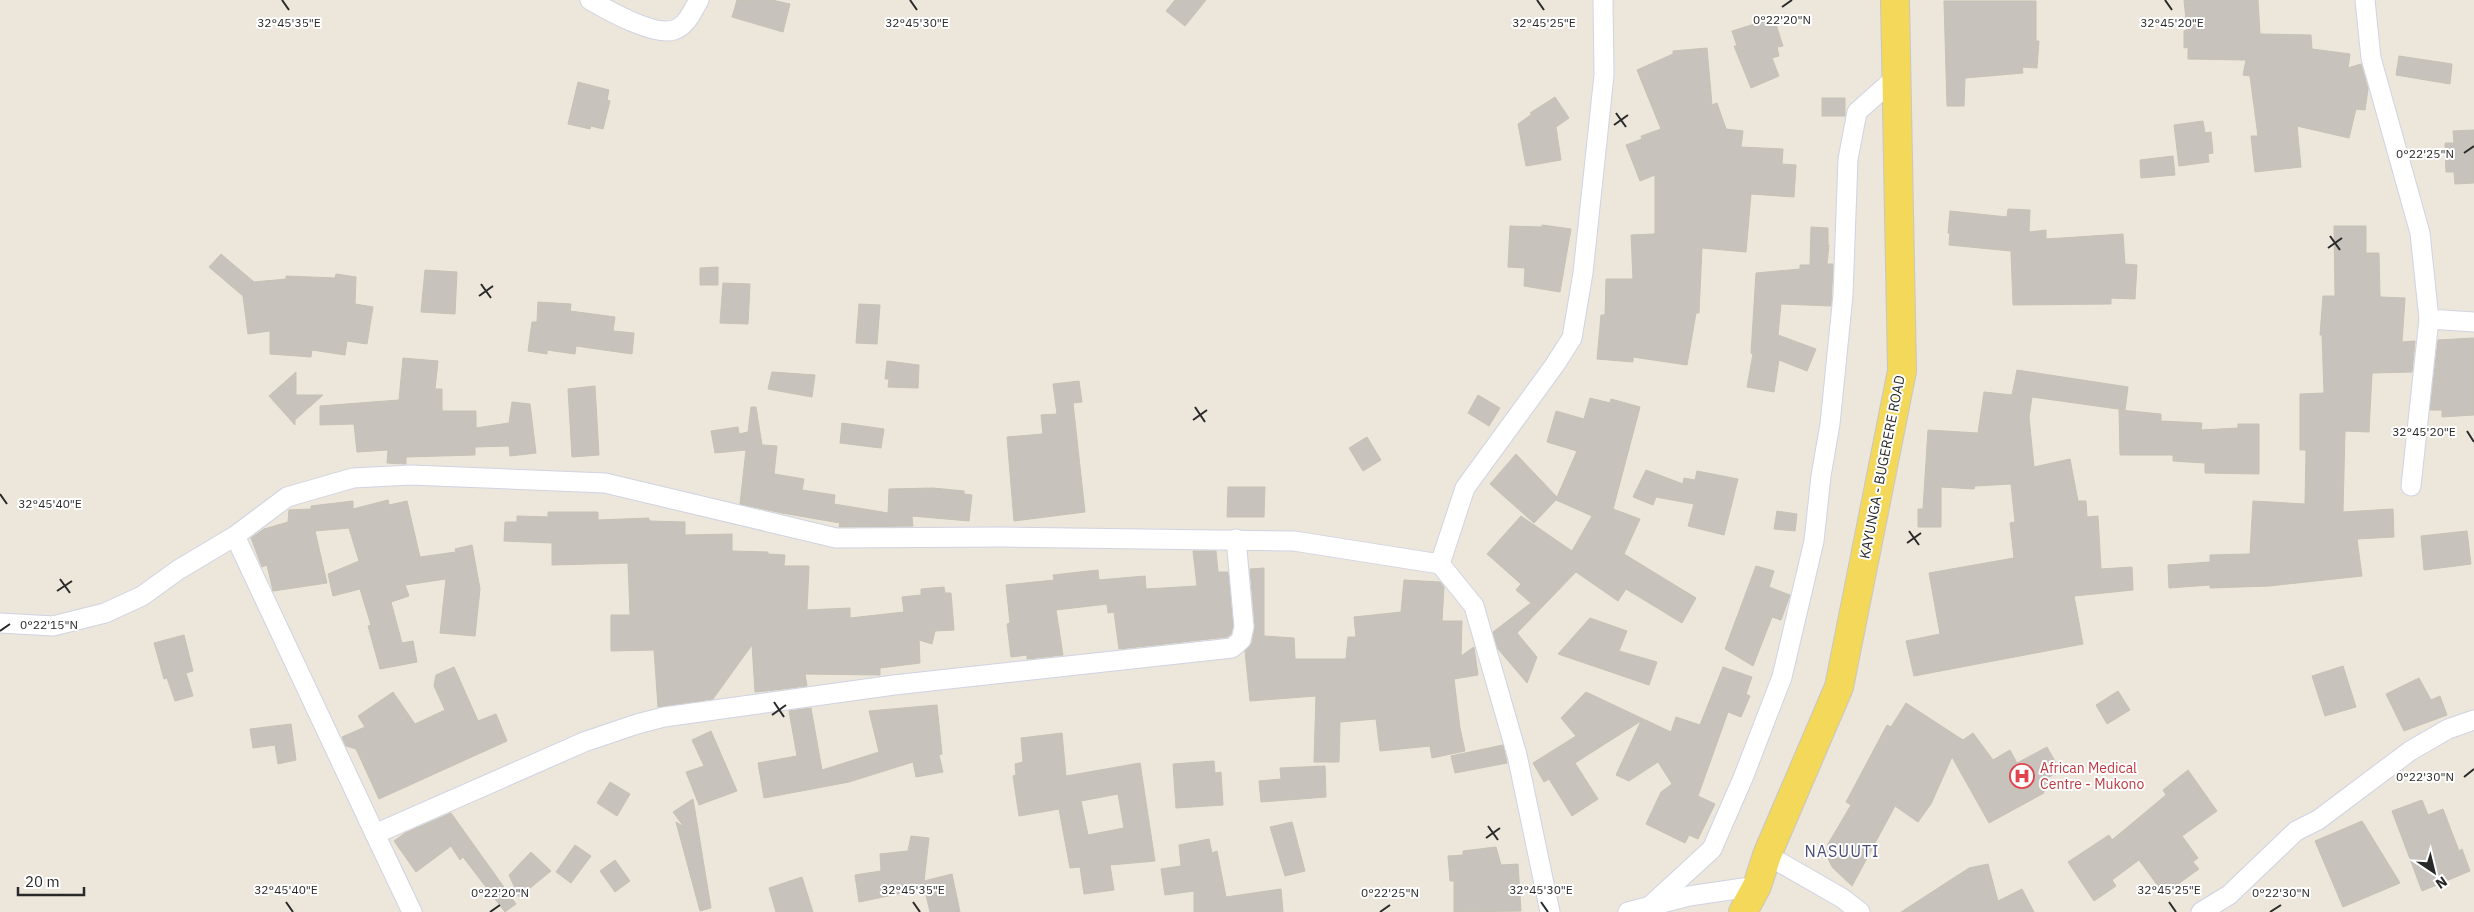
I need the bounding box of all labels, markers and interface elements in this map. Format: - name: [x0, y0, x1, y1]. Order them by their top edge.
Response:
- text: 0°22'20"N: [1753, 12, 1811, 27]
- text: 32°45'35"E: [257, 15, 321, 30]
- text: 32°45'30"E: [885, 15, 949, 30]
- text: 32°45'25"E: [1512, 15, 1576, 30]
- text: 32°45'20"E: [2140, 15, 2204, 30]
- text: 0°22'25"N: [2396, 146, 2454, 161]
- street label: KAYUNGA - BUGERERE ROAD: [1855, 374, 1909, 560]
- text: 32°45'20"E: [2392, 424, 2456, 439]
- text: 32°45'40"E: [18, 496, 82, 511]
- text: 0°22'15"N: [20, 617, 78, 632]
- place label: African Medical Centre - Mukono: [2040, 759, 2144, 793]
- hospital icon: African Medical Centre - Mukono: [2009, 763, 2035, 789]
- text: 0°22'30"N: [2396, 769, 2454, 784]
- district label: NASUUTI: [1804, 841, 1880, 861]
- north arrow: [2409, 847, 2459, 897]
- scale bar: [18, 864, 84, 896]
- text: 20 m: [25, 872, 60, 891]
- text: N: [2432, 872, 2451, 893]
- text: 32°45'40"E: [254, 882, 318, 897]
- text: 32°45'35"E: [881, 882, 945, 897]
- text: 32°45'30"E: [1509, 882, 1573, 897]
- text: 32°45'25"E: [2137, 882, 2201, 897]
- text: 0°22'20"N: [471, 885, 529, 900]
- text: 0°22'25"N: [1361, 885, 1419, 900]
- text: 0°22'30"N: [2252, 885, 2310, 900]

